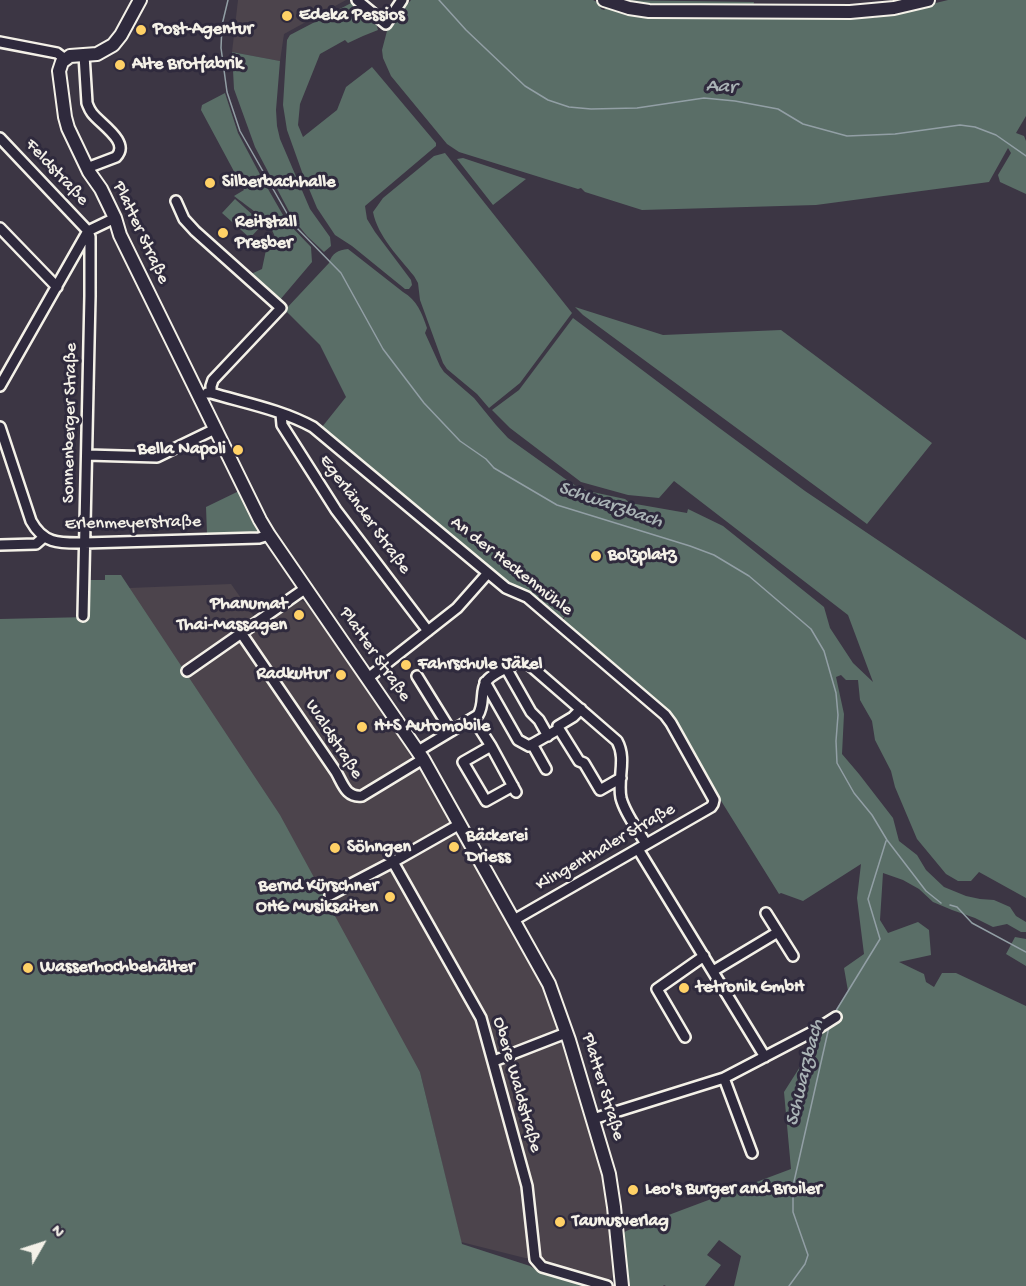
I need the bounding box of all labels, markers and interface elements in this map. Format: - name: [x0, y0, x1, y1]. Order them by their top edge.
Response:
- place label: Edeka Pessios: [299, 5, 405, 27]
- marker: Edeka Pessios: [280, 9, 294, 23]
- place label: Post-Agentur: [153, 19, 253, 41]
- marker: Post-Agentur: [134, 23, 148, 37]
- place label: Alte Brotfabrik: [132, 54, 243, 76]
- marker: Alte Brotfabrik: [113, 58, 127, 72]
- water label: Aar: [705, 75, 737, 101]
- street label: Feldstraße: [20, 135, 92, 211]
- place label: Silberbachhalle: [222, 172, 336, 194]
- marker: Silberbachhalle: [203, 176, 217, 190]
- street label: Platter Straße: [107, 178, 173, 288]
- place label: Reitstall Presber: [235, 212, 297, 254]
- marker: Reitstall Presber: [216, 226, 230, 240]
- street label: Sonnenberger Straße: [59, 343, 83, 503]
- place label: Bella Napoli: [138, 439, 226, 461]
- marker: Bella Napoli: [231, 443, 245, 457]
- street label: Egerländer Straße: [313, 451, 415, 579]
- water label: Schwarzbach: [555, 477, 665, 535]
- street label: Erlenmeyerstraße: [65, 512, 201, 536]
- street label: An der Heckenmühle: [445, 512, 577, 622]
- place label: Bolzplatz: [608, 545, 677, 567]
- marker: Bolzplatz: [589, 549, 603, 563]
- place label: Phanumat Thai-Massagen: [177, 594, 287, 636]
- street label: Platter Straße: [333, 603, 415, 707]
- marker: Phanumat Thai-Massagen: [292, 608, 306, 622]
- place label: Fahrschule Jäkel: [418, 654, 542, 676]
- marker: Fahrschule Jäkel: [399, 658, 413, 672]
- place label: Radkultur: [256, 664, 329, 686]
- marker: Radkultur: [334, 668, 348, 682]
- street label: Waldstraße: [299, 696, 367, 784]
- place label: H+S Automobile: [374, 716, 490, 738]
- marker: H+S Automobile: [355, 720, 369, 734]
- street label: Klingenthaler Straße: [532, 799, 680, 897]
- place label: Bäckerei Driess: [466, 826, 528, 868]
- place label: Söhngen: [347, 837, 411, 859]
- marker: Bäckerei Driess: [447, 840, 461, 854]
- marker: Söhngen: [328, 841, 342, 855]
- place label: Bernd Kürschner OHG Musiksaiten: [256, 876, 378, 918]
- marker: Bernd Kürschner OHG Musiksaiten: [383, 890, 397, 904]
- place label: Wasserhochbehälter: [40, 957, 194, 979]
- marker: Wasserhochbehälter: [21, 961, 35, 975]
- place label: tetronik GmbH: [696, 977, 804, 999]
- marker: tetronik GmbH: [677, 981, 691, 995]
- street label: Obere Waldstraße: [486, 1015, 546, 1155]
- water label: Schwarzbach: [781, 1017, 831, 1129]
- street label: Platter Straße: [575, 1031, 629, 1143]
- place label: Leo's Burger and Broiler: [645, 1179, 822, 1201]
- marker: Leo's Burger and Broiler: [626, 1183, 640, 1197]
- place label: Taunusverlag: [572, 1211, 669, 1233]
- north arrow: [12, 1214, 72, 1274]
- marker: Taunusverlag: [553, 1215, 567, 1229]
- text: N: [46, 1222, 67, 1242]

